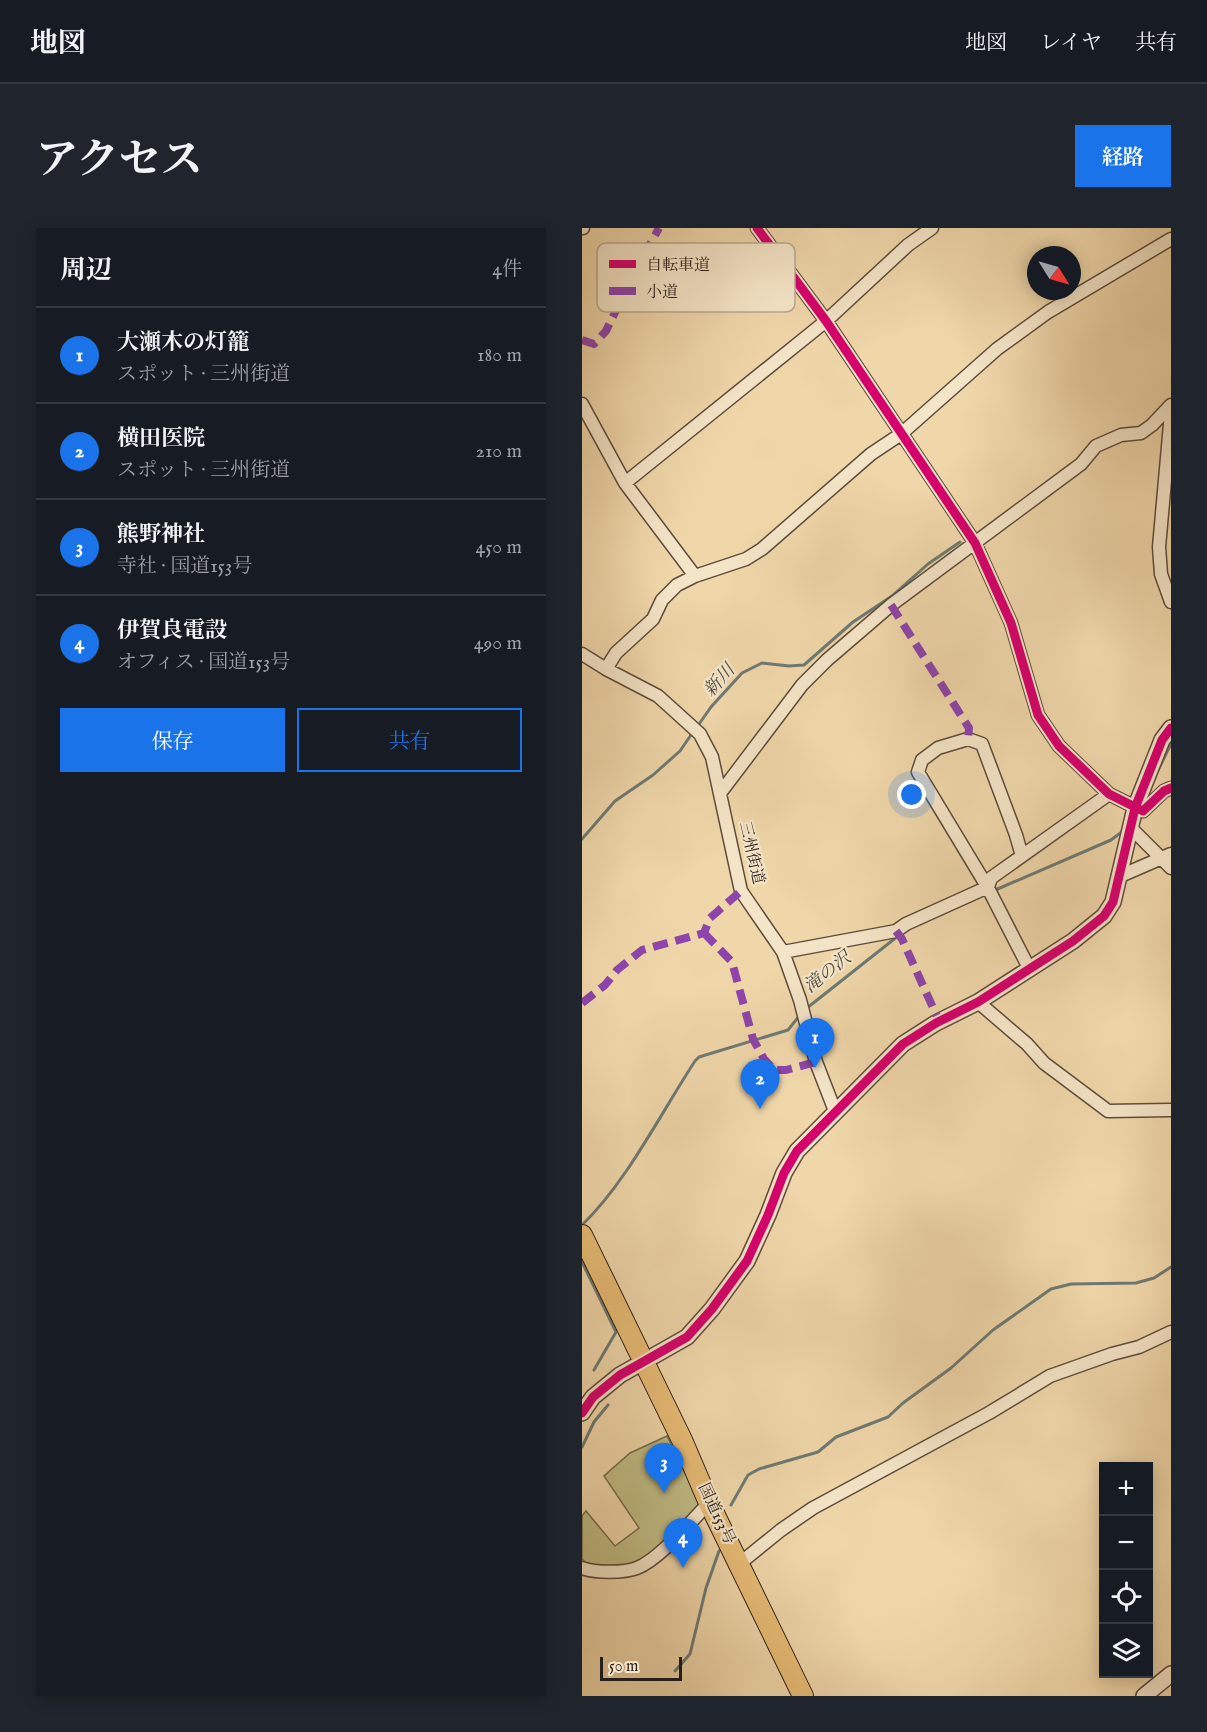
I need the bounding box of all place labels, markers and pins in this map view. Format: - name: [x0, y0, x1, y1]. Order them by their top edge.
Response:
- pin: 1: [796, 1018, 834, 1068]
- pin: 2: [740, 1060, 780, 1109]
- pin: 3: [644, 1444, 683, 1493]
- pin: 4: [664, 1518, 702, 1568]

